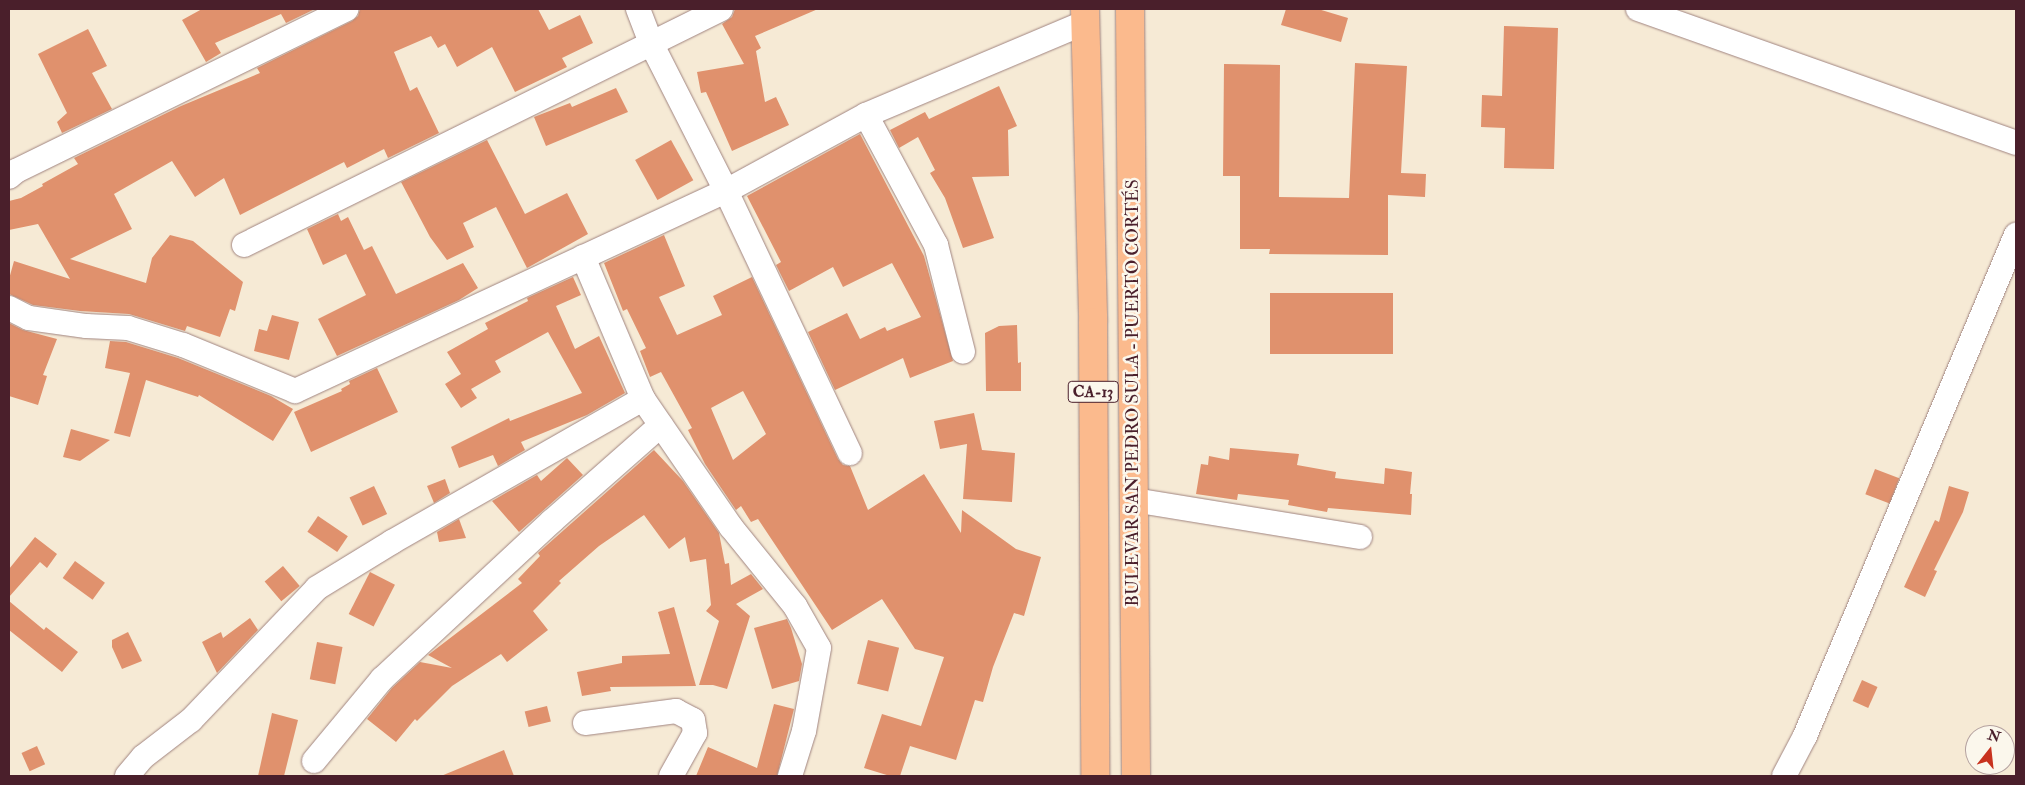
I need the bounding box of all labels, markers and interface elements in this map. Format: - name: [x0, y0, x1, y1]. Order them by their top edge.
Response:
- street label: BULEVAR SAN PEDRO SULA - PUERTO CORTÉS: [1122, 179, 1144, 607]
- road number: CA-13: [1067, 378, 1119, 406]
- north arrow: [1965, 725, 2015, 775]
- text: N: [1986, 726, 2002, 746]

